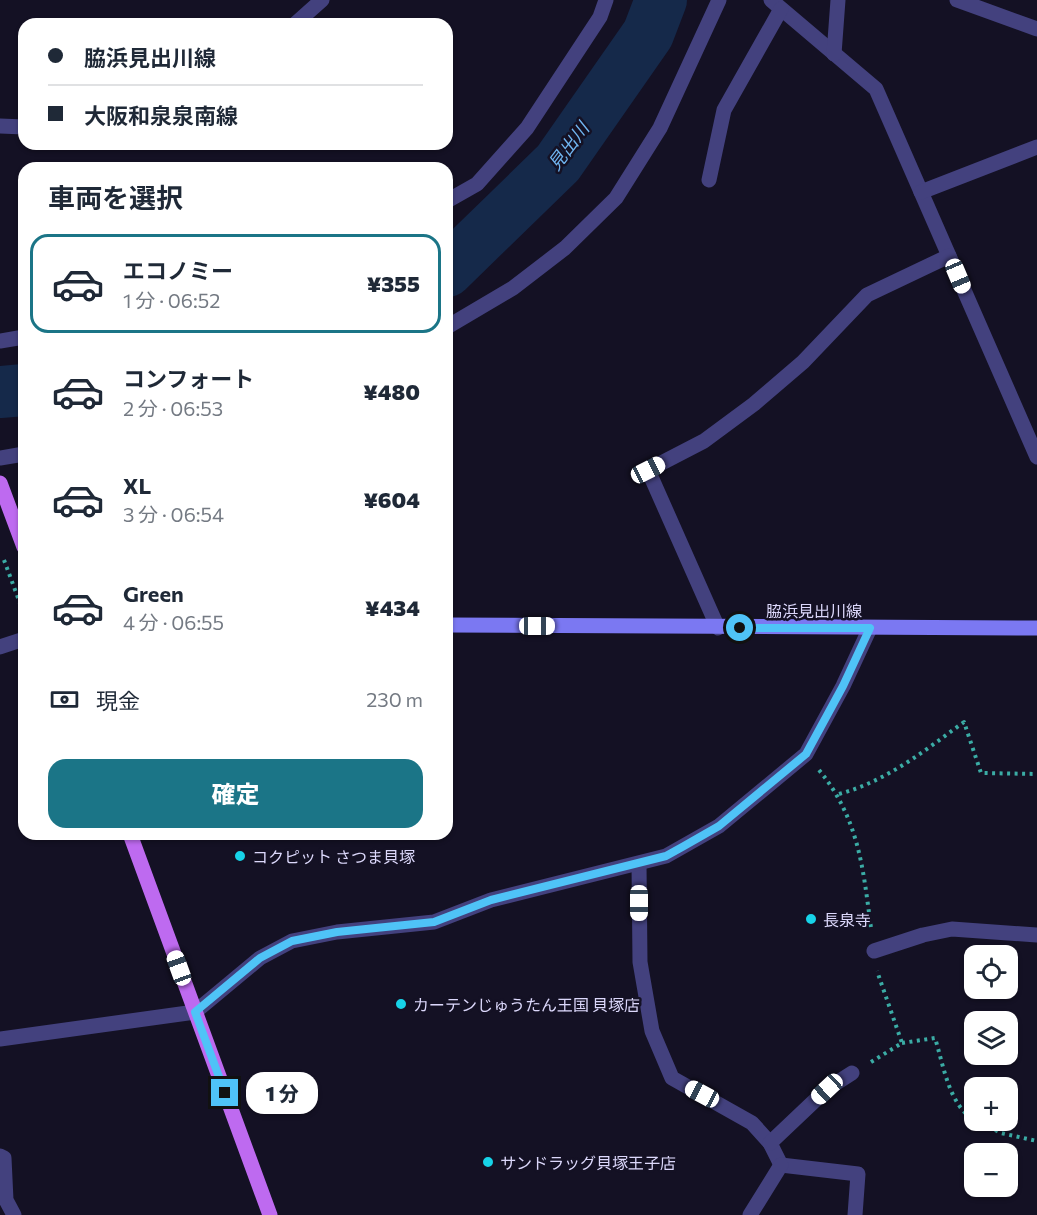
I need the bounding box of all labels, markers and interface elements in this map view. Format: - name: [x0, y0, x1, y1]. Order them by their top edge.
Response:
- text: 脇浜見出川線: [84, 44, 216, 71]
- text: 大阪和泉泉南線: [84, 102, 238, 129]
- water label: 見出川: [543, 116, 594, 174]
- text: 車両を選択: [48, 181, 183, 214]
- car: [943, 256, 973, 296]
- icon: car: [51, 257, 105, 311]
- text: エコノミー: [123, 257, 233, 284]
- text: ¥355: [367, 270, 420, 297]
- text: 1 分 · 06:52: [123, 288, 220, 312]
- icon: car: [51, 365, 105, 419]
- text: コンフォート: [123, 365, 254, 392]
- text: ¥480: [363, 378, 420, 405]
- text: 2 分 · 06:53: [123, 396, 223, 420]
- car: [628, 454, 668, 486]
- text: XL: [123, 472, 151, 499]
- icon: car: [51, 473, 105, 527]
- text: ¥604: [363, 486, 420, 513]
- text: 3 分 · 06:54: [123, 502, 224, 526]
- text: Green: [123, 580, 184, 607]
- icon: car: [51, 581, 105, 635]
- text: ¥434: [365, 594, 420, 621]
- street label: 脇浜見出川線: [766, 601, 862, 620]
- text: 4 分 · 06:55: [123, 610, 224, 634]
- route start: [726, 614, 753, 641]
- car: [519, 617, 555, 635]
- icon: cash: [48, 683, 81, 716]
- text: 現金: [96, 687, 140, 714]
- text: 230 m: [366, 687, 423, 711]
- button: 確定: [48, 759, 423, 828]
- place label: コクピット さつま貝塚: [252, 847, 415, 866]
- marker: コクピット さつま貝塚: [233, 849, 247, 863]
- car: [630, 885, 648, 921]
- place label: 長泉寺: [823, 910, 871, 929]
- marker: 長泉寺: [804, 912, 818, 926]
- map controls: [964, 945, 1018, 1197]
- button: locate: [964, 945, 1018, 999]
- car: [164, 948, 194, 988]
- place label: カーテンじゅうたん王国 貝塚店: [413, 995, 640, 1014]
- marker: カーテンじゅうたん王国 貝塚店: [394, 997, 408, 1011]
- button: layers: [964, 1011, 1018, 1065]
- car: [808, 1070, 846, 1108]
- callout: 1 分: [246, 1072, 318, 1114]
- button: +: [964, 1077, 1018, 1131]
- car: [682, 1078, 722, 1110]
- route end: [211, 1079, 238, 1106]
- text: 1 分: [265, 1081, 299, 1105]
- button: −: [964, 1143, 1018, 1197]
- place label: サンドラッグ貝塚王子店: [500, 1153, 676, 1172]
- marker: サンドラッグ貝塚王子店: [481, 1155, 495, 1169]

